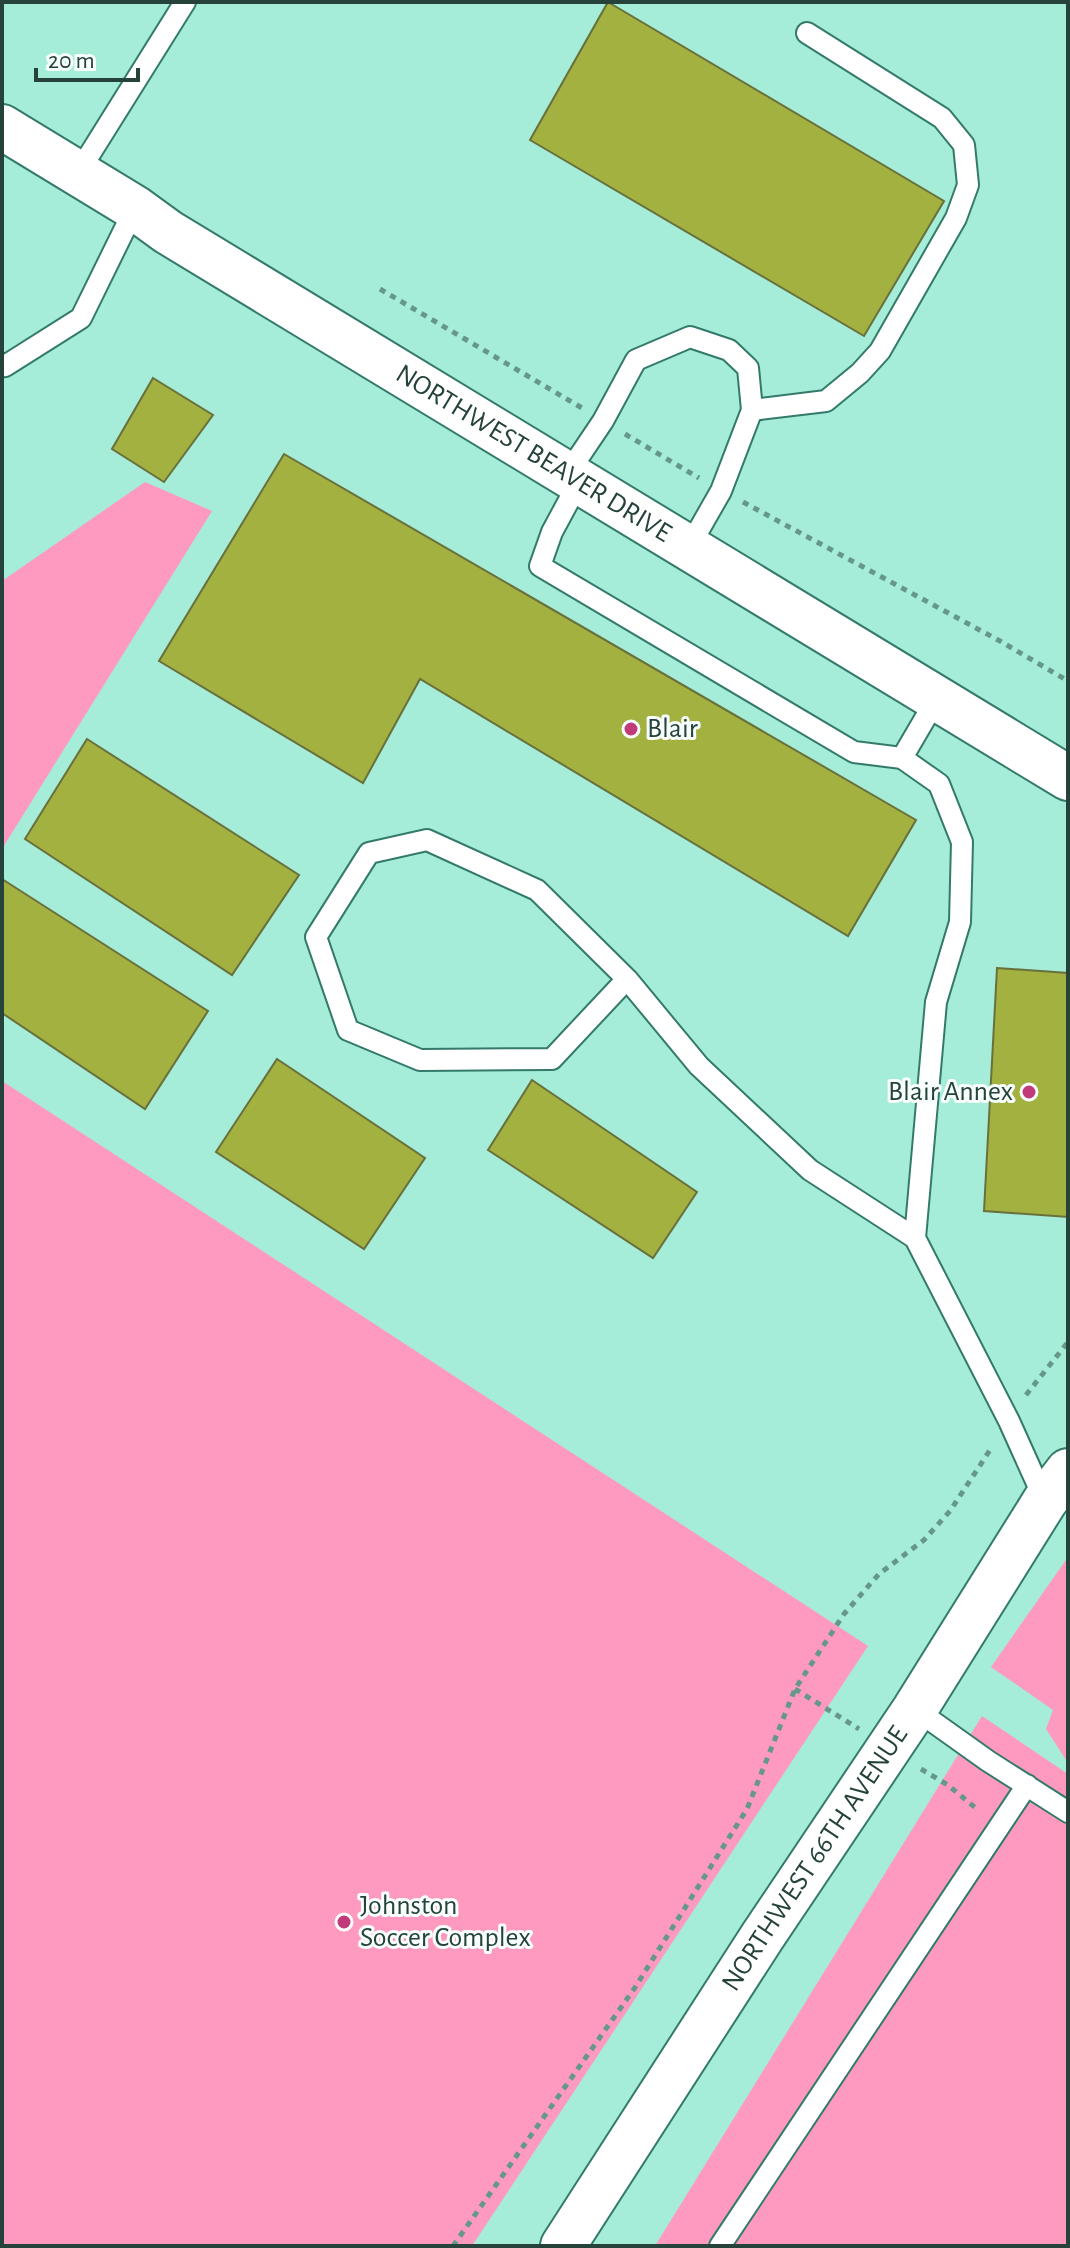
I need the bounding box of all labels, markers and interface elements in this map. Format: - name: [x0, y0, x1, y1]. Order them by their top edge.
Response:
- scale bar: [36, 32, 138, 82]
- text: 20 m: [48, 49, 95, 73]
- street label: NORTHWEST BEAVER DRIVE: [391, 360, 676, 548]
- place label: Blair: [647, 715, 698, 743]
- marker: Blair: [622, 720, 640, 738]
- place label: Blair Annex: [888, 1078, 1013, 1106]
- marker: Blair Annex: [1020, 1083, 1038, 1101]
- street label: NORTHWEST 66TH AVENUE: [717, 1721, 913, 1996]
- place label: Johnston Soccer Complex: [360, 1892, 531, 1952]
- marker: Johnston Soccer Complex: [335, 1913, 353, 1931]

